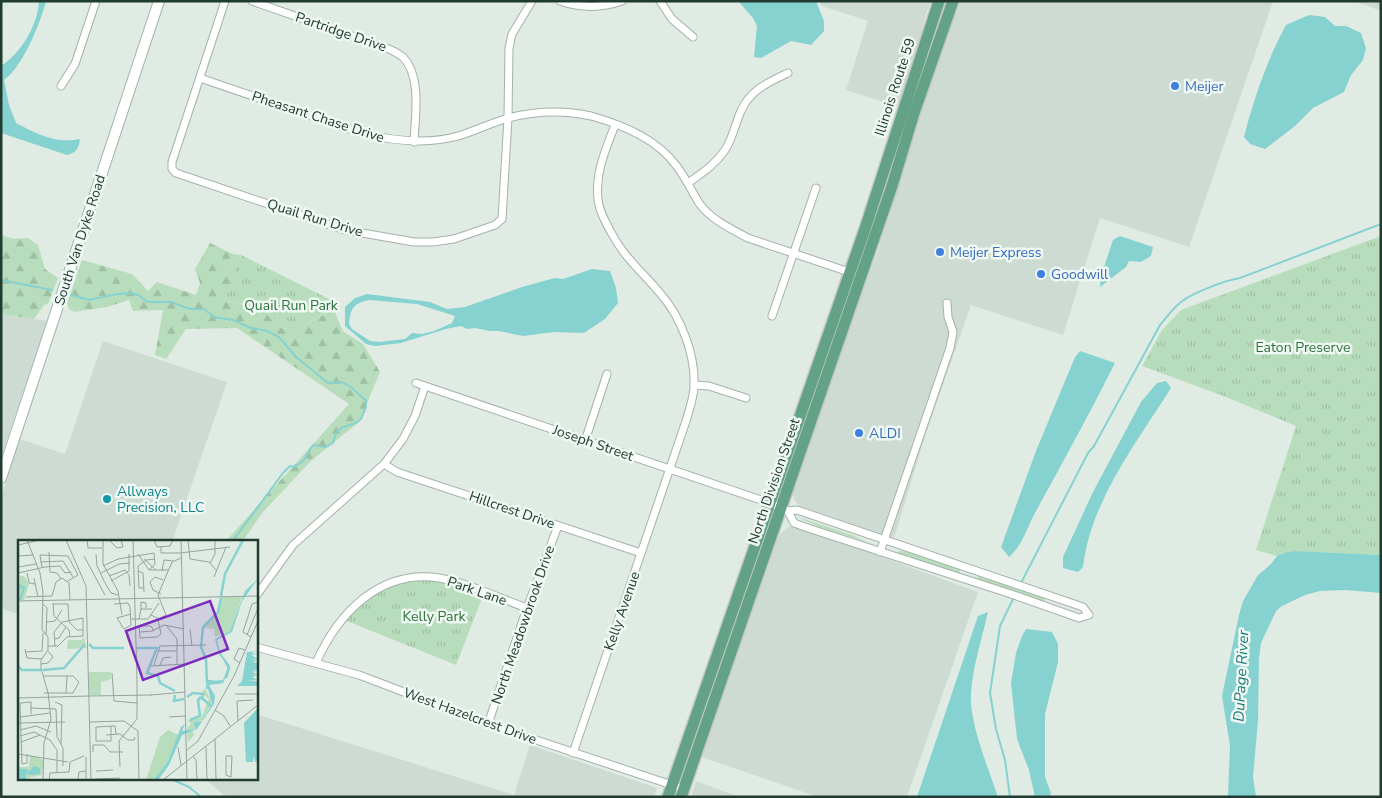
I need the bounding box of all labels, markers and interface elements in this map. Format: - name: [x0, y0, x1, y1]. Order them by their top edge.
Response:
- street label: Partridge Drive: [293, 8, 389, 56]
- street label: Illinois Route 59: [870, 36, 920, 138]
- place label: Meijer: [1185, 77, 1223, 96]
- marker: Meijer: [1169, 80, 1181, 92]
- street label: Pheasant Chase Drive: [249, 87, 387, 147]
- street label: South Van Dyke Road: [50, 172, 110, 308]
- street label: Quail Run Drive: [265, 194, 365, 242]
- place label: Meijer Express: [950, 243, 1042, 262]
- marker: Meijer Express: [934, 246, 946, 258]
- place label: Goodwill: [1051, 265, 1109, 284]
- marker: Goodwill: [1035, 268, 1047, 280]
- park label: Quail Run Park: [244, 296, 339, 315]
- park label: Eaton Preserve: [1256, 338, 1350, 357]
- street label: North Division Street: [744, 416, 804, 546]
- street label: Joseph Street: [549, 420, 636, 466]
- place label: ALDI: [869, 424, 901, 443]
- marker: ALDI: [853, 427, 865, 439]
- place label: Allways Precision, LLC: [117, 482, 204, 517]
- street label: Hillcrest Drive: [467, 486, 557, 534]
- marker: Allways Precision, LLC: [101, 493, 113, 505]
- inset map: [18, 540, 258, 780]
- street label: North Meadowbrook Drive: [487, 543, 559, 707]
- street label: Kelly Avenue: [600, 569, 644, 653]
- street label: Park Lane: [445, 572, 509, 610]
- park label: Kelly Park: [403, 607, 466, 626]
- water label: DuPage River: [1229, 629, 1253, 722]
- street label: West Hazelcrest Drive: [401, 683, 539, 749]

